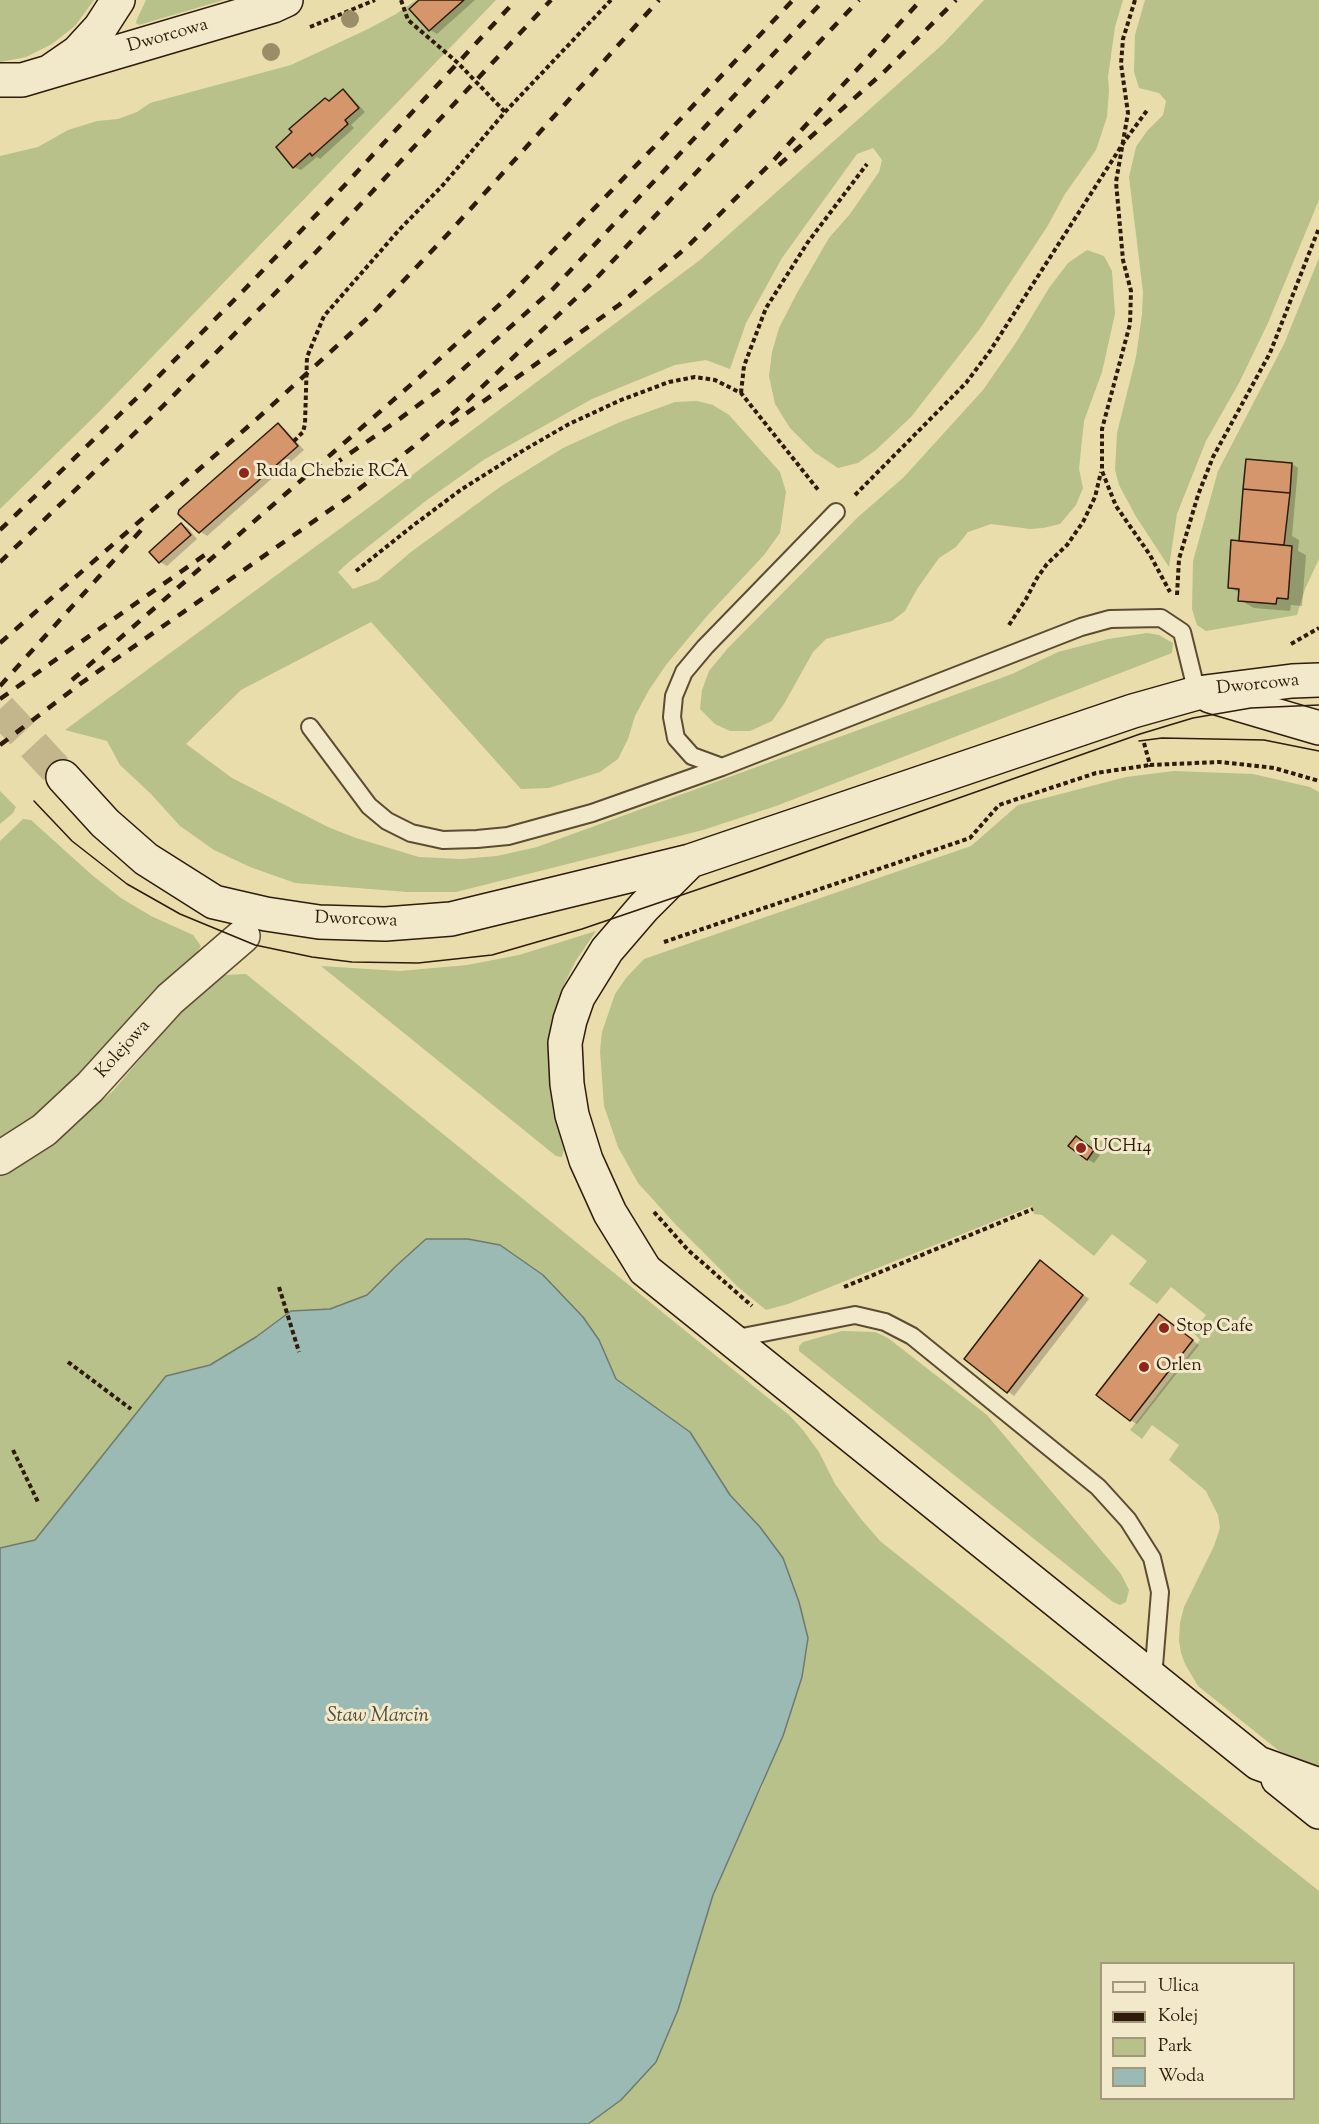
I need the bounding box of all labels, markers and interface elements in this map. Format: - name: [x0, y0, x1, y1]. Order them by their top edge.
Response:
- street label: Dworcowa: [125, 15, 211, 59]
- place label: Ruda Chebzie RCA: [256, 462, 409, 484]
- marker: Ruda Chebzie RCA: [237, 466, 251, 480]
- street label: Dworcowa: [1216, 671, 1300, 701]
- street label: Dworcowa: [314, 909, 398, 933]
- street label: Kolejowa: [92, 1016, 156, 1084]
- place label: UCH14: [1093, 1137, 1152, 1159]
- marker: UCH14: [1074, 1141, 1088, 1155]
- place label: Stop Cafe: [1176, 1317, 1253, 1339]
- marker: Stop Cafe: [1157, 1321, 1171, 1335]
- place label: Orlen: [1156, 1356, 1202, 1378]
- marker: Orlen: [1137, 1360, 1151, 1374]
- water label: Staw Marcin: [327, 1706, 429, 1730]
- legend: [1100, 1962, 1295, 2100]
- text: Ulica: [1158, 1974, 1199, 2000]
- text: Kolej: [1158, 2004, 1198, 2030]
- text: Park: [1158, 2034, 1192, 2060]
- text: Woda: [1158, 2064, 1205, 2090]

